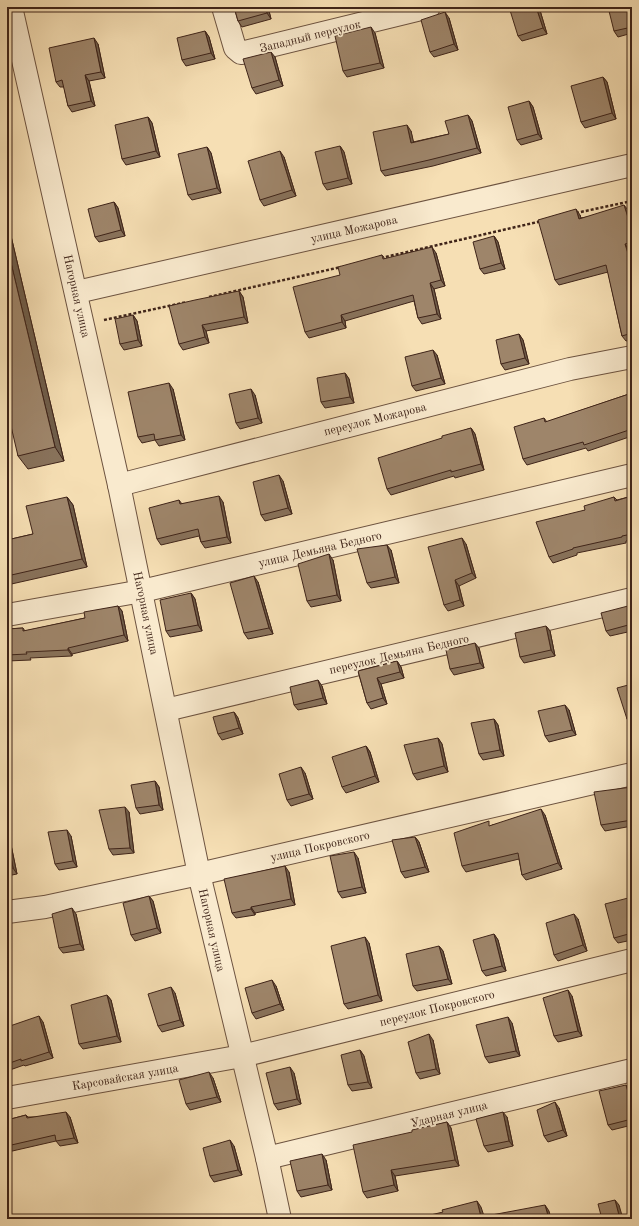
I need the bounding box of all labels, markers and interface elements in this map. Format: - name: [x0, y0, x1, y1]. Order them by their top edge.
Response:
- street label: Западный переулок: [258, 19, 362, 55]
- street label: улица Можарова: [310, 214, 399, 246]
- street label: Нагорная улица: [61, 253, 91, 339]
- street label: переулок Можарова: [323, 401, 428, 439]
- street label: улица Демьяна Бедного: [257, 530, 383, 570]
- street label: Нагорная улица: [130, 570, 160, 656]
- street label: переулок Демьяна Бедного: [328, 633, 470, 677]
- street label: улица Покровского: [270, 830, 371, 864]
- street label: Нагорная улица: [196, 887, 226, 973]
- street label: переулок Покровского: [379, 989, 496, 1029]
- street label: Карсовайская улица: [71, 1063, 179, 1093]
- street label: Ударная улица: [410, 1100, 489, 1130]

